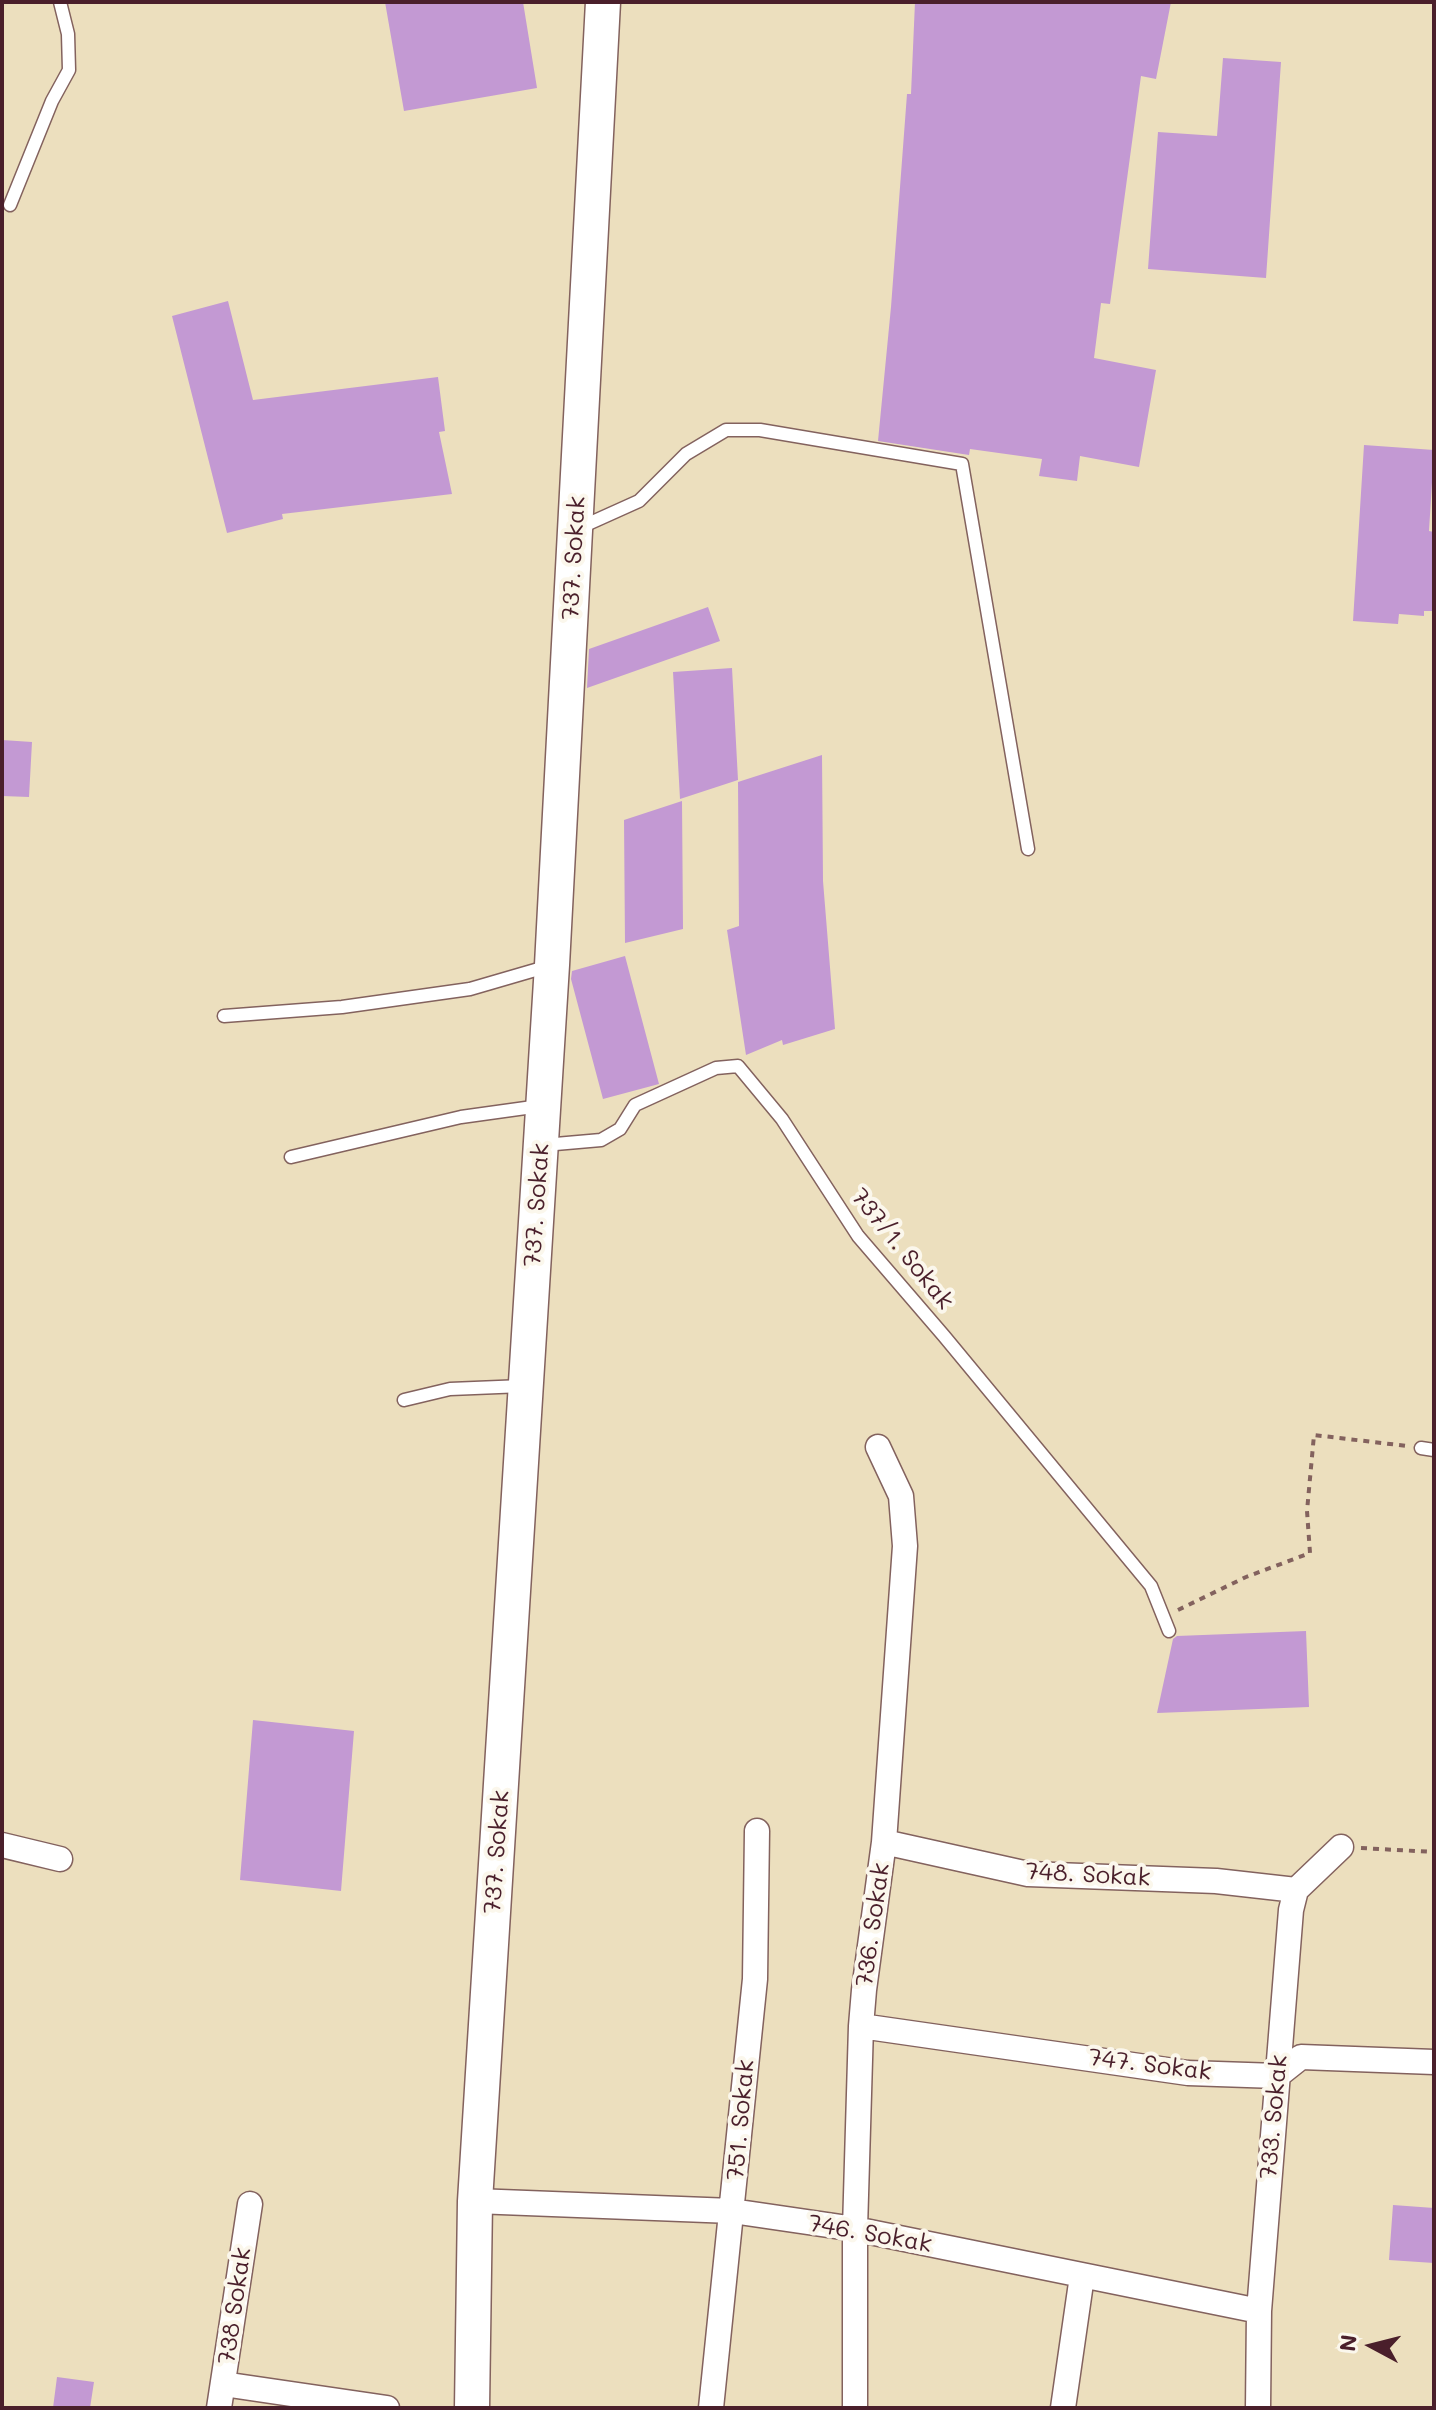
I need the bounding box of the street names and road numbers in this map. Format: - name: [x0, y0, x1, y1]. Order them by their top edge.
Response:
- street label: 737. Sokak: [556, 495, 592, 621]
- street label: 737. Sokak: [518, 1142, 556, 1268]
- street label: 737/1. Sokak: [845, 1183, 959, 1315]
- street label: 737. Sokak: [478, 1789, 516, 1915]
- street label: 748. Sokak: [1025, 1857, 1151, 1893]
- street label: 736. Sokak: [850, 1861, 896, 1989]
- street label: 747. Sokak: [1087, 2043, 1213, 2087]
- street label: 733. Sokak: [1254, 2054, 1294, 2180]
- street label: 751. Sokak: [721, 2058, 761, 2182]
- street label: 746. Sokak: [806, 2209, 934, 2259]
- street label: 738 Sokak: [213, 2246, 257, 2366]

